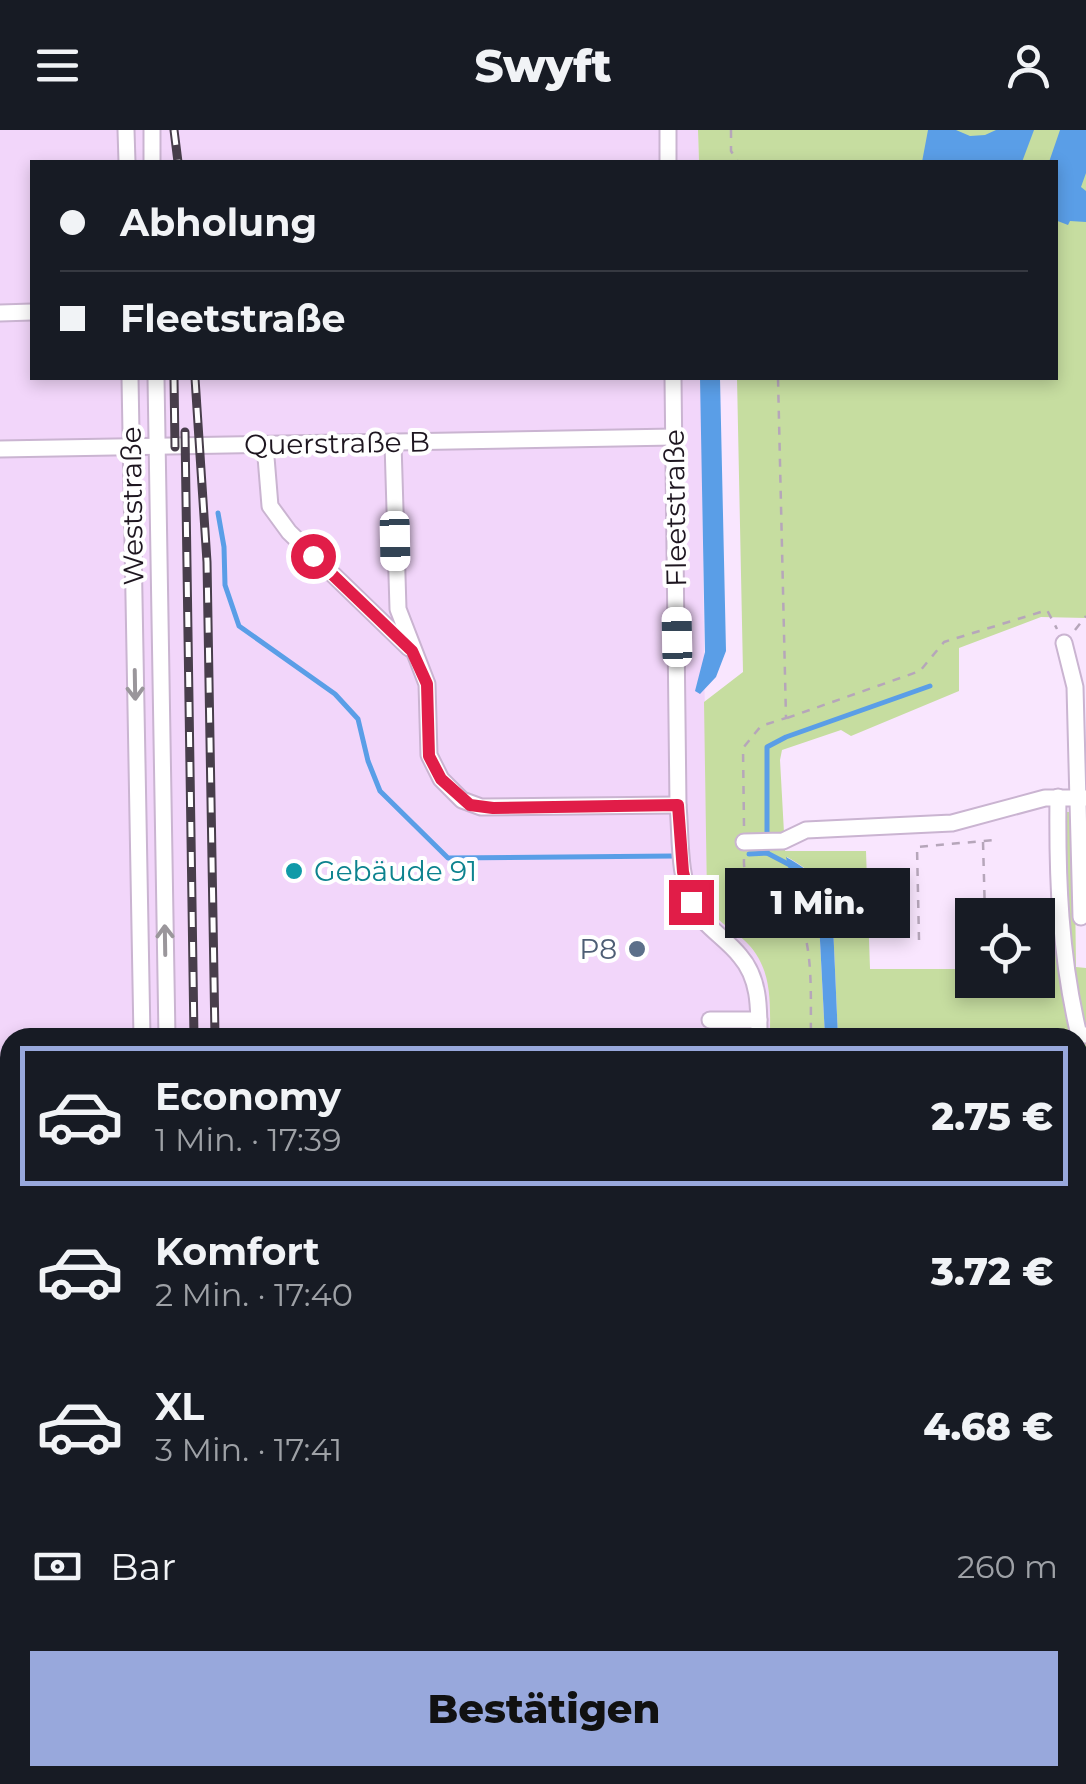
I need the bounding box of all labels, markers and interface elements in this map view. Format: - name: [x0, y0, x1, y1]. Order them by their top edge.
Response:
- icon: menu: [30, 38, 85, 93]
- text: Swyft: [474, 38, 612, 93]
- icon: person: [1001, 38, 1056, 93]
- text: Abholung: [120, 199, 317, 246]
- text: Fleetstraße: [120, 295, 346, 342]
- street label: Querstraße B: [244, 424, 430, 462]
- street label: Weststraße: [114, 426, 150, 586]
- street label: Fleetstraße: [657, 429, 693, 587]
- car: [379, 511, 411, 571]
- route start: [291, 534, 336, 579]
- car: [661, 607, 693, 667]
- one-way arrow: [126, 668, 145, 700]
- place label: Gebäude 91: [314, 854, 477, 888]
- marker: Gebäude 91: [283, 860, 305, 882]
- callout: 1 Min.: [726, 867, 911, 937]
- route end: [669, 880, 714, 925]
- text: 1 Min.: [770, 883, 865, 922]
- map controls: [955, 898, 1055, 998]
- button: locate: [955, 898, 1055, 998]
- one-way arrow: [155, 925, 174, 957]
- place label: P8: [579, 932, 617, 966]
- marker: P8: [626, 938, 648, 960]
- icon: car: [35, 1071, 125, 1161]
- text: Economy: [155, 1073, 341, 1120]
- text: 2.75 €: [931, 1093, 1053, 1140]
- text: 1 Min. · 17:39: [155, 1120, 341, 1159]
- icon: car: [35, 1226, 125, 1316]
- text: Komfort: [155, 1228, 320, 1275]
- text: 3.72 €: [931, 1248, 1053, 1295]
- text: 2 Min. · 17:40: [155, 1275, 353, 1314]
- icon: car: [35, 1381, 125, 1471]
- text: XL: [155, 1383, 204, 1430]
- text: 4.68 €: [923, 1403, 1053, 1450]
- text: 3 Min. · 17:41: [155, 1430, 342, 1469]
- icon: cash: [30, 1539, 85, 1594]
- text: Bar: [110, 1543, 176, 1590]
- text: 260 m: [957, 1547, 1058, 1586]
- button: Bestätigen: [30, 1651, 1058, 1766]

